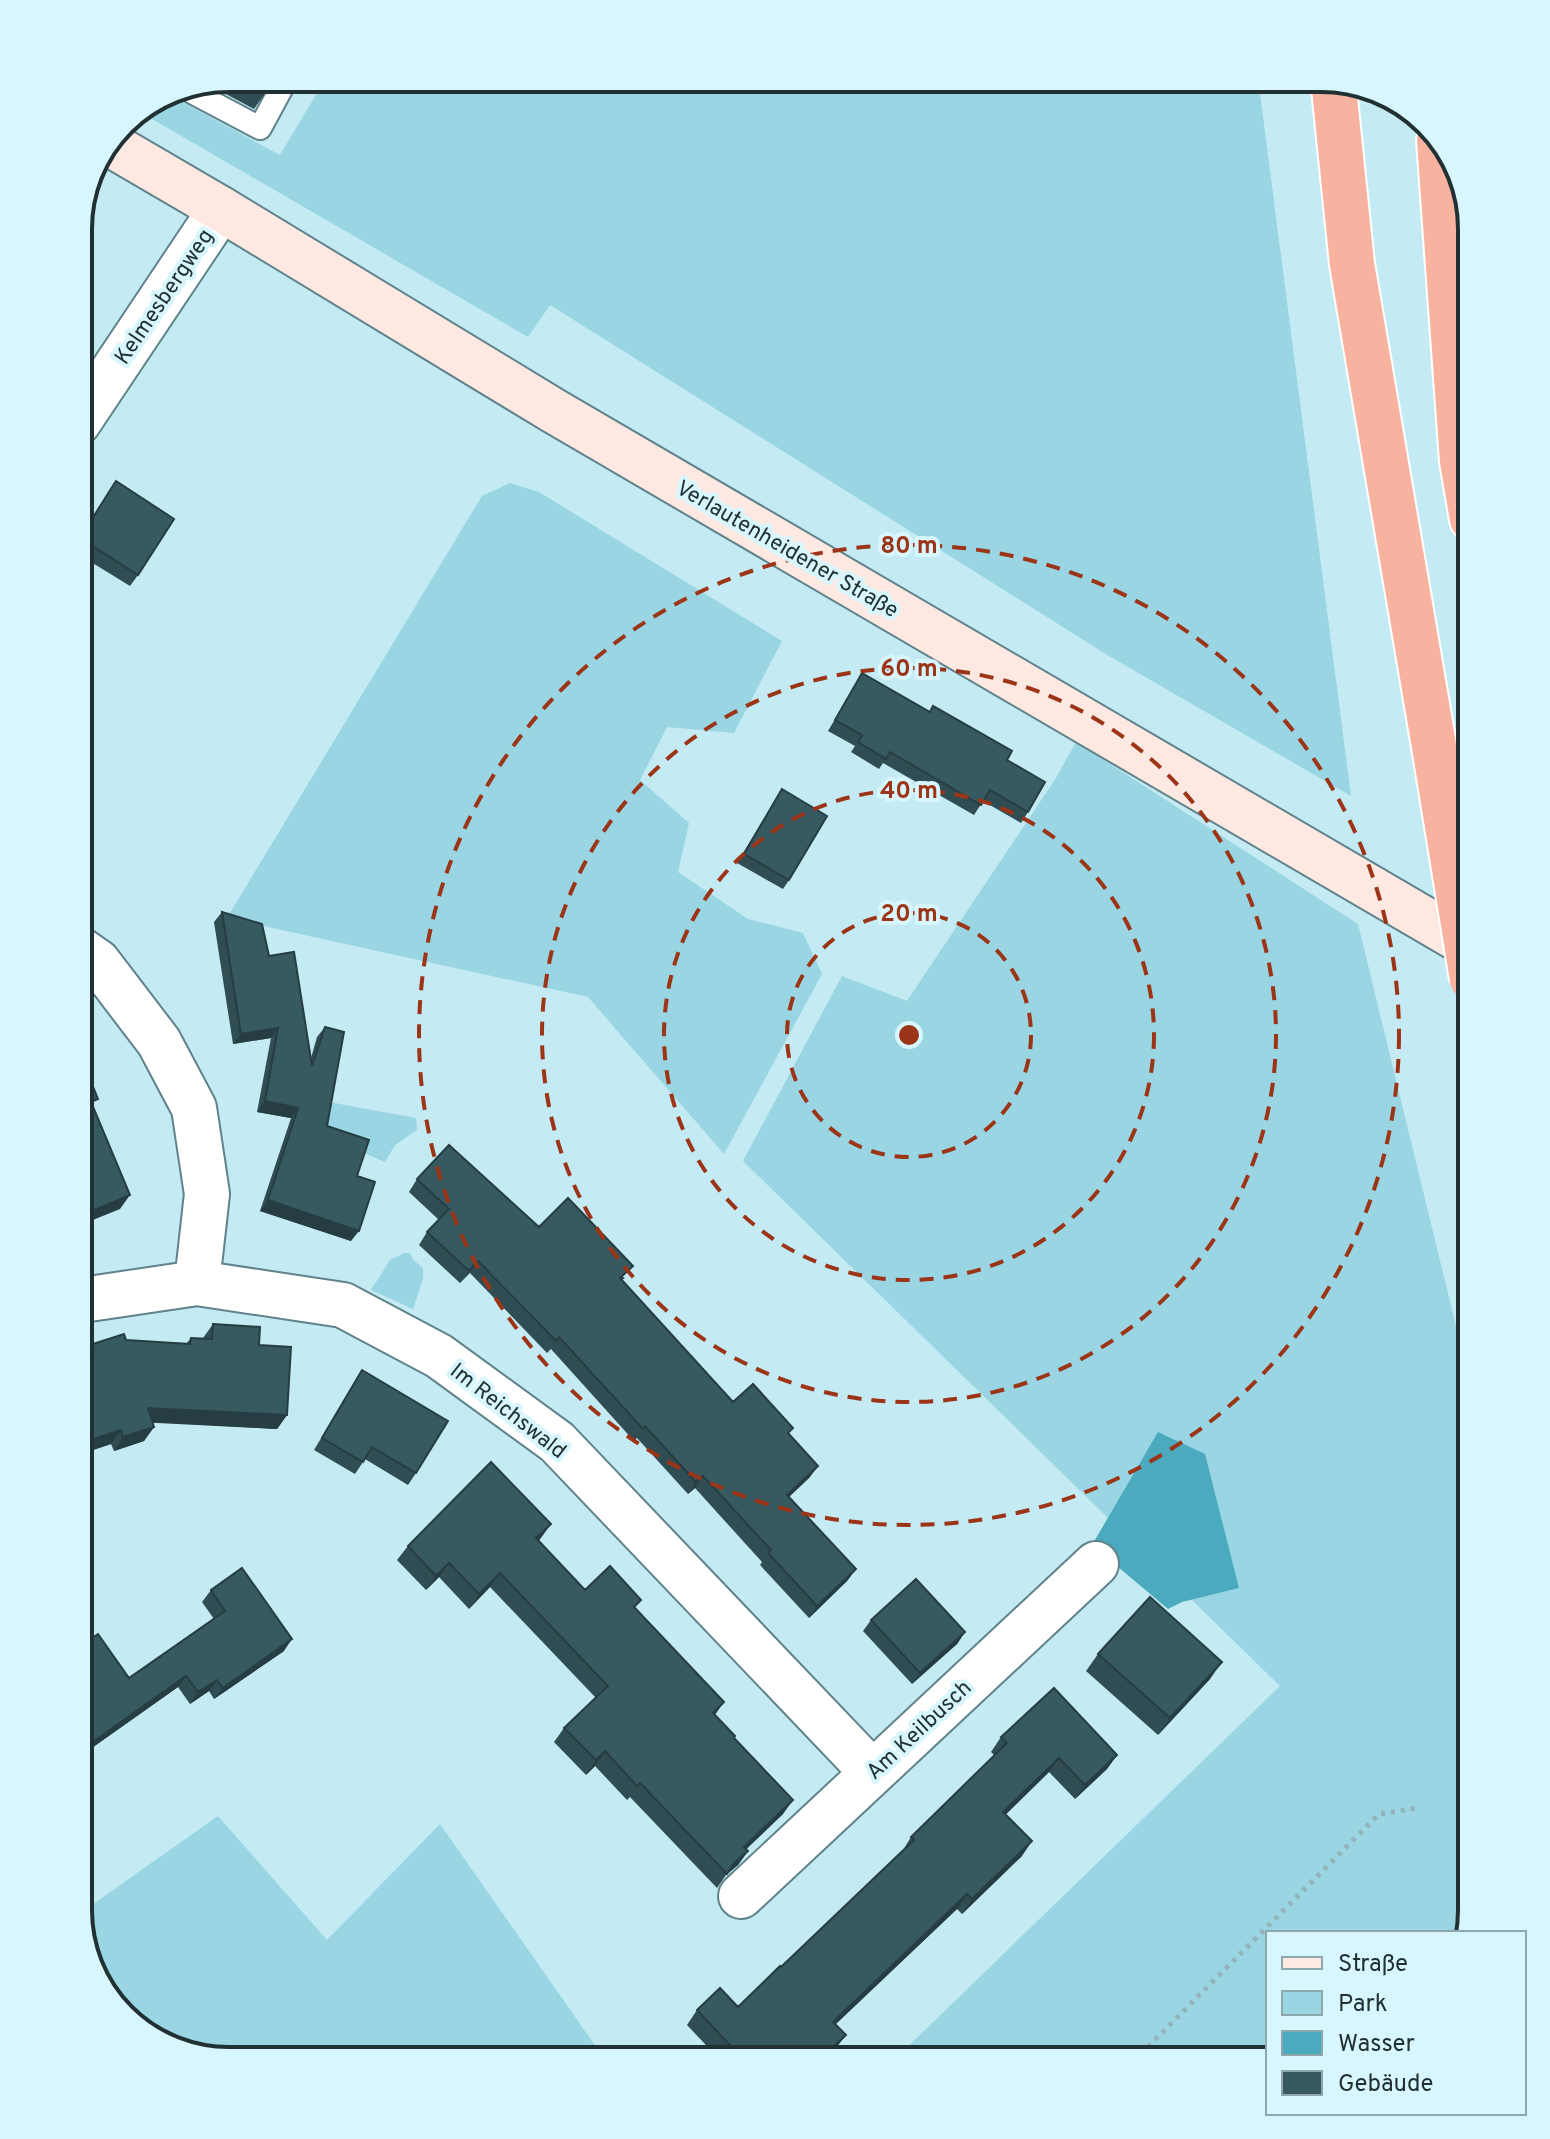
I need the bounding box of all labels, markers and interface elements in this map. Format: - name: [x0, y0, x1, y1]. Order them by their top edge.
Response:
- street label: Kelmesbergweg: [110, 224, 220, 370]
- street label: Verlautenheidener Straße: [671, 475, 903, 625]
- text: 80 m: [880, 532, 938, 562]
- text: 60 m: [880, 655, 938, 685]
- text: 40 m: [880, 777, 938, 807]
- text: 20 m: [880, 900, 938, 930]
- centre of rings: [895, 1021, 923, 1049]
- street label: Im Reichswald: [444, 1358, 571, 1466]
- street label: Am Keilbusch: [861, 1675, 978, 1786]
- legend: [1266, 1931, 1526, 2115]
- text: Straße: [1338, 1950, 1408, 1980]
- text: Park: [1338, 1990, 1388, 2020]
- text: Wasser: [1338, 2030, 1415, 2060]
- text: Gebäude: [1338, 2070, 1433, 2100]

